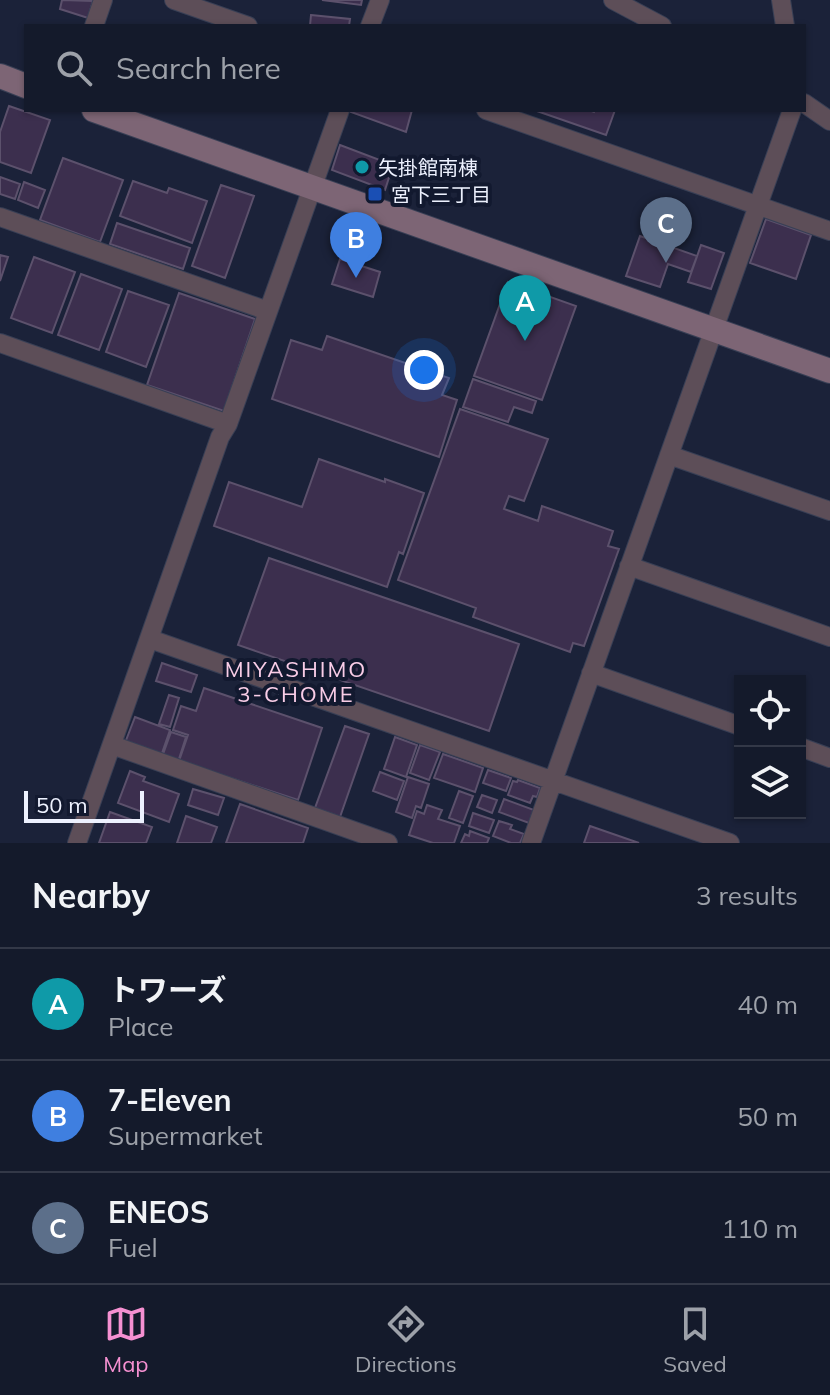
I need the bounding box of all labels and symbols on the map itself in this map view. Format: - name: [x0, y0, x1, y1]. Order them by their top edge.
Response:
- place label: 矢掛館南棟: [378, 155, 478, 180]
- marker: 矢掛館南棟: [353, 158, 371, 176]
- place label: 宮下三丁目: [391, 182, 491, 207]
- marker: 宮下三丁目: [366, 185, 384, 203]
- pin: C: [640, 197, 692, 263]
- pin: B: [330, 212, 382, 278]
- pin: A: [499, 275, 551, 341]
- your location: [404, 350, 444, 390]
- district label: MIYASHIMO 3-CHOME: [225, 655, 367, 708]
- scale bar: [24, 787, 144, 823]

